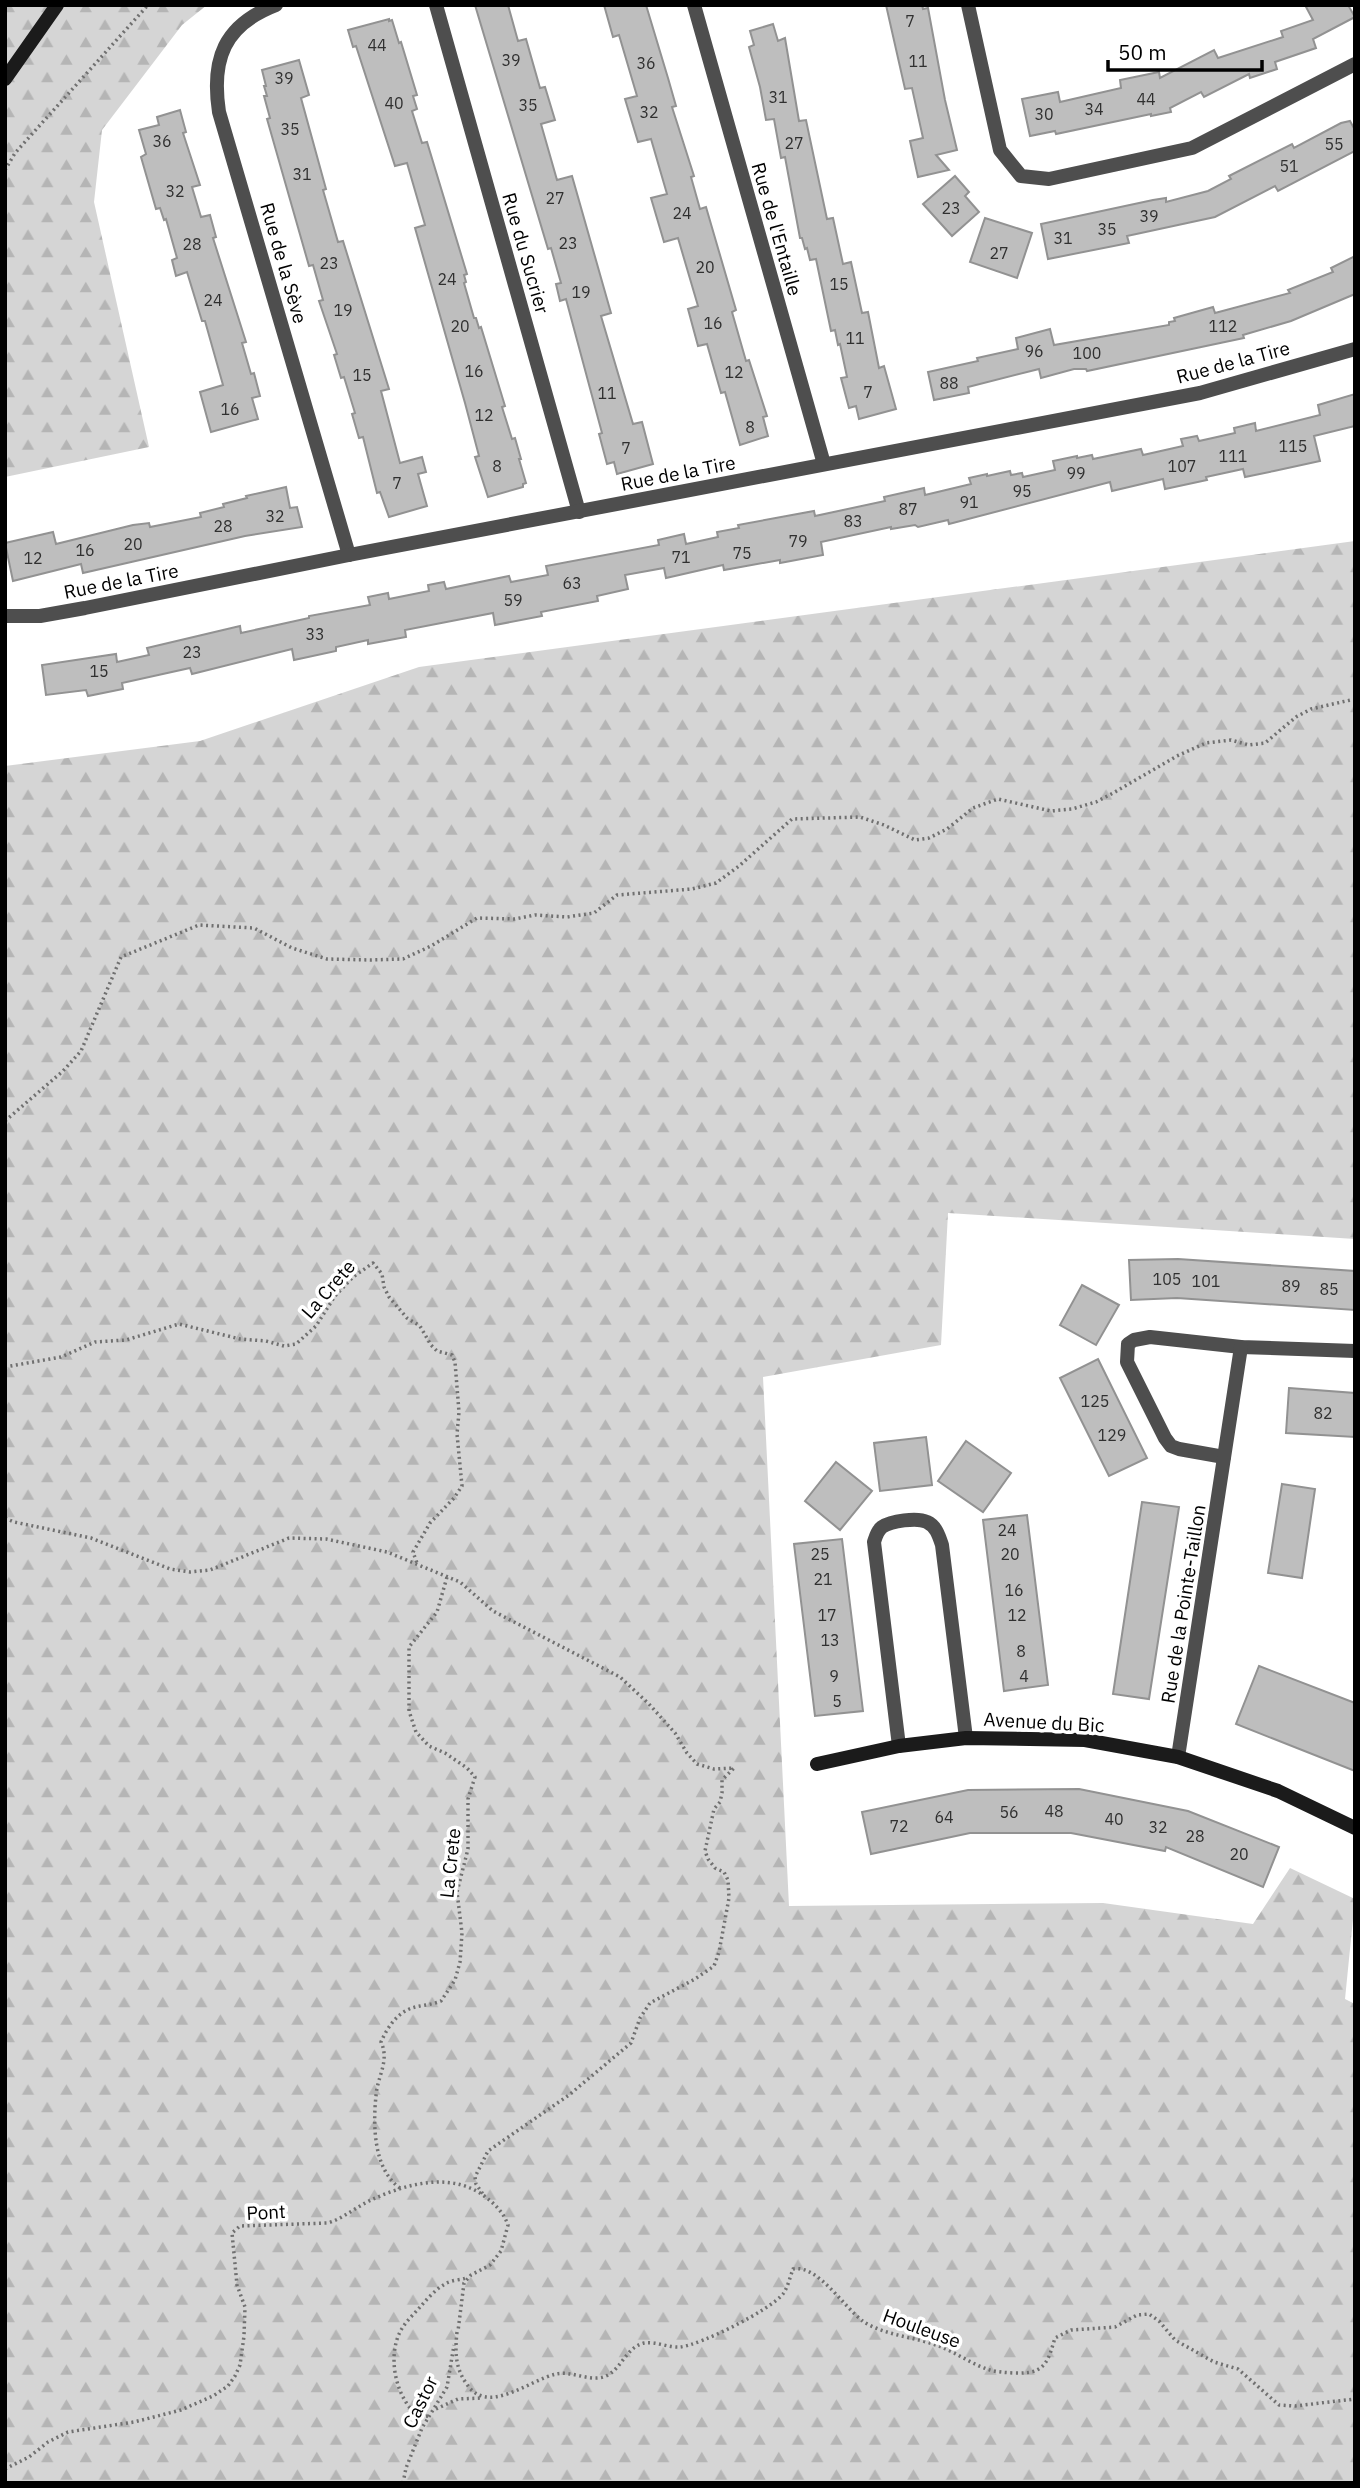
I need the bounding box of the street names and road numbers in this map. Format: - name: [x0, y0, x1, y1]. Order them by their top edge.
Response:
- street label: Rue de l'Entaille: [746, 160, 808, 298]
- street label: Rue du Sucrier: [497, 190, 555, 316]
- street label: Rue de la Sève: [255, 200, 313, 326]
- street label: Rue de la Tire: [1174, 335, 1292, 389]
- street label: Rue de la Tire: [619, 450, 737, 496]
- street label: Rue de la Tire: [62, 558, 180, 604]
- street label: La Crete: [296, 1255, 360, 1323]
- street label: Rue de la Pointe-Taillon: [1155, 1503, 1211, 1705]
- street label: Avenue du Bic: [983, 1707, 1105, 1737]
- street label: La Crete: [434, 1827, 466, 1899]
- street label: Pont: [246, 2199, 286, 2225]
- street label: Houleuse: [880, 2303, 964, 2353]
- street label: Castor: [397, 2372, 443, 2432]

